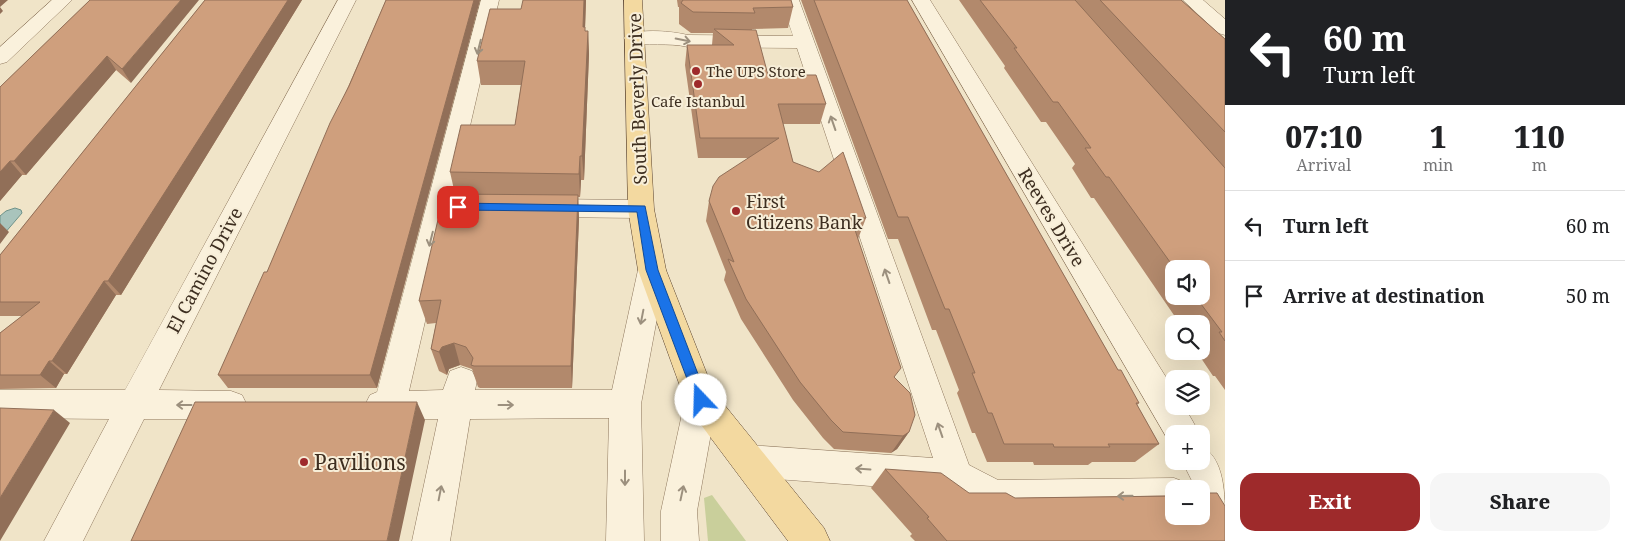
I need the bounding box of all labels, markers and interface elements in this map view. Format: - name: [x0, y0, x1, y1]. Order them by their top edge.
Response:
- street label: South Beverly Drive: [622, 13, 652, 185]
- text: 60 m: [1323, 14, 1406, 61]
- icon: left: [1240, 20, 1305, 85]
- one-way arrow: [674, 35, 690, 45]
- one-way arrow: [473, 39, 483, 55]
- text: Turn left: [1323, 59, 1415, 89]
- place label: The UPS Store: [706, 61, 806, 81]
- marker: The UPS Store: [690, 65, 702, 77]
- marker: Cafe Istanbul: [692, 78, 704, 90]
- place label: Cafe Istanbul: [651, 91, 745, 111]
- one-way arrow: [828, 116, 837, 131]
- text: 07:10: [1285, 116, 1363, 157]
- text: 1: [1430, 116, 1447, 157]
- text: 110: [1514, 116, 1565, 157]
- text: Arrival: [1297, 154, 1351, 176]
- text: min: [1423, 154, 1453, 176]
- text: m: [1532, 154, 1547, 176]
- street label: Reeves Drive: [1013, 163, 1091, 271]
- pin: [437, 186, 479, 228]
- place label: First Citizens Bank: [746, 189, 863, 234]
- icon: arrive: [444, 193, 472, 221]
- street label: El Camino Drive: [161, 203, 247, 337]
- marker: First Citizens Bank: [730, 205, 742, 217]
- icon: left: [1240, 212, 1268, 240]
- text: Turn left: [1283, 213, 1369, 239]
- text: 60 m: [1566, 213, 1610, 239]
- one-way arrow: [426, 231, 435, 247]
- map controls: [1165, 260, 1210, 525]
- button: sound: [1165, 260, 1210, 305]
- one-way arrow: [881, 269, 891, 285]
- icon: arrive: [1240, 282, 1268, 310]
- text: Arrive at destination: [1283, 283, 1485, 309]
- text: 50 m: [1566, 283, 1610, 309]
- one-way arrow: [637, 309, 647, 325]
- button: search: [1165, 315, 1210, 360]
- button: layers: [1165, 370, 1210, 415]
- position arrow: [674, 373, 726, 425]
- one-way arrow: [176, 400, 192, 410]
- one-way arrow: [497, 400, 513, 410]
- one-way arrow: [935, 422, 944, 438]
- button: +: [1165, 425, 1210, 470]
- place label: Pavilions: [314, 448, 406, 476]
- marker: Pavilions: [298, 456, 310, 468]
- one-way arrow: [855, 465, 871, 474]
- one-way arrow: [620, 470, 630, 486]
- button: Exit: [1240, 473, 1420, 531]
- button: Share: [1430, 473, 1610, 531]
- button: −: [1165, 480, 1210, 525]
- one-way arrow: [436, 485, 446, 501]
- one-way arrow: [678, 485, 688, 501]
- one-way arrow: [1117, 491, 1134, 501]

